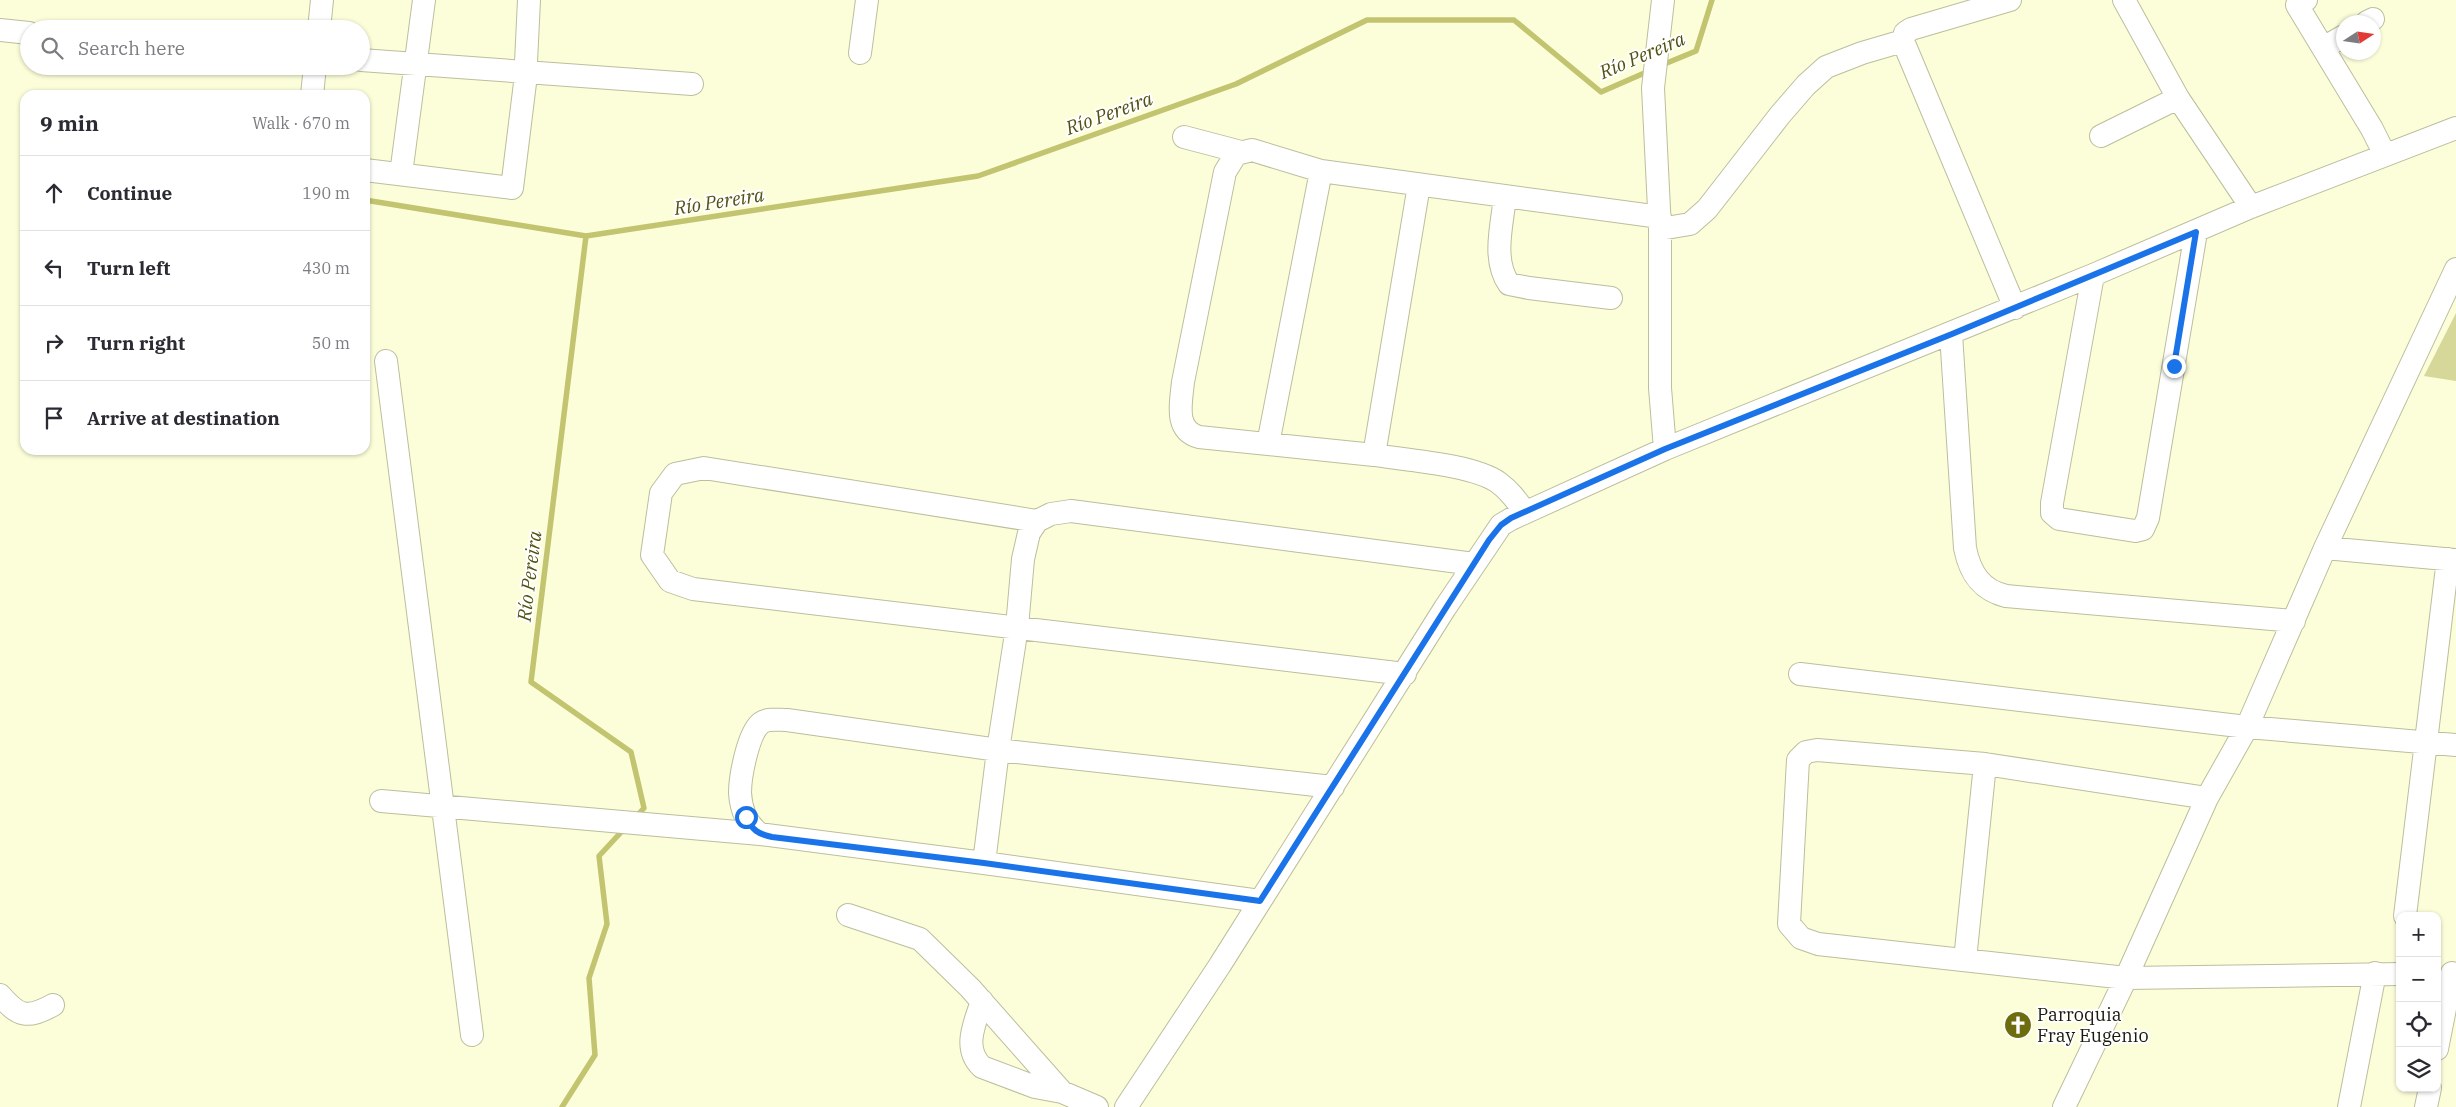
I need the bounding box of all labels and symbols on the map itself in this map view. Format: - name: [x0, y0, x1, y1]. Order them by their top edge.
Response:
- north arrow: [2336, 15, 2381, 60]
- water label: Río Pereira: [1595, 26, 1689, 84]
- water label: Río Pereira: [1061, 86, 1156, 140]
- water label: Río Pereira: [671, 182, 766, 220]
- route end: [2163, 355, 2186, 378]
- water label: Río Pereira: [511, 529, 547, 624]
- route start: [735, 806, 758, 829]
- place label: Parroquia Fray Eugenio: [2037, 1003, 2149, 1047]
- church icon: Parroquia Fray Eugenio: [2003, 1010, 2033, 1040]

